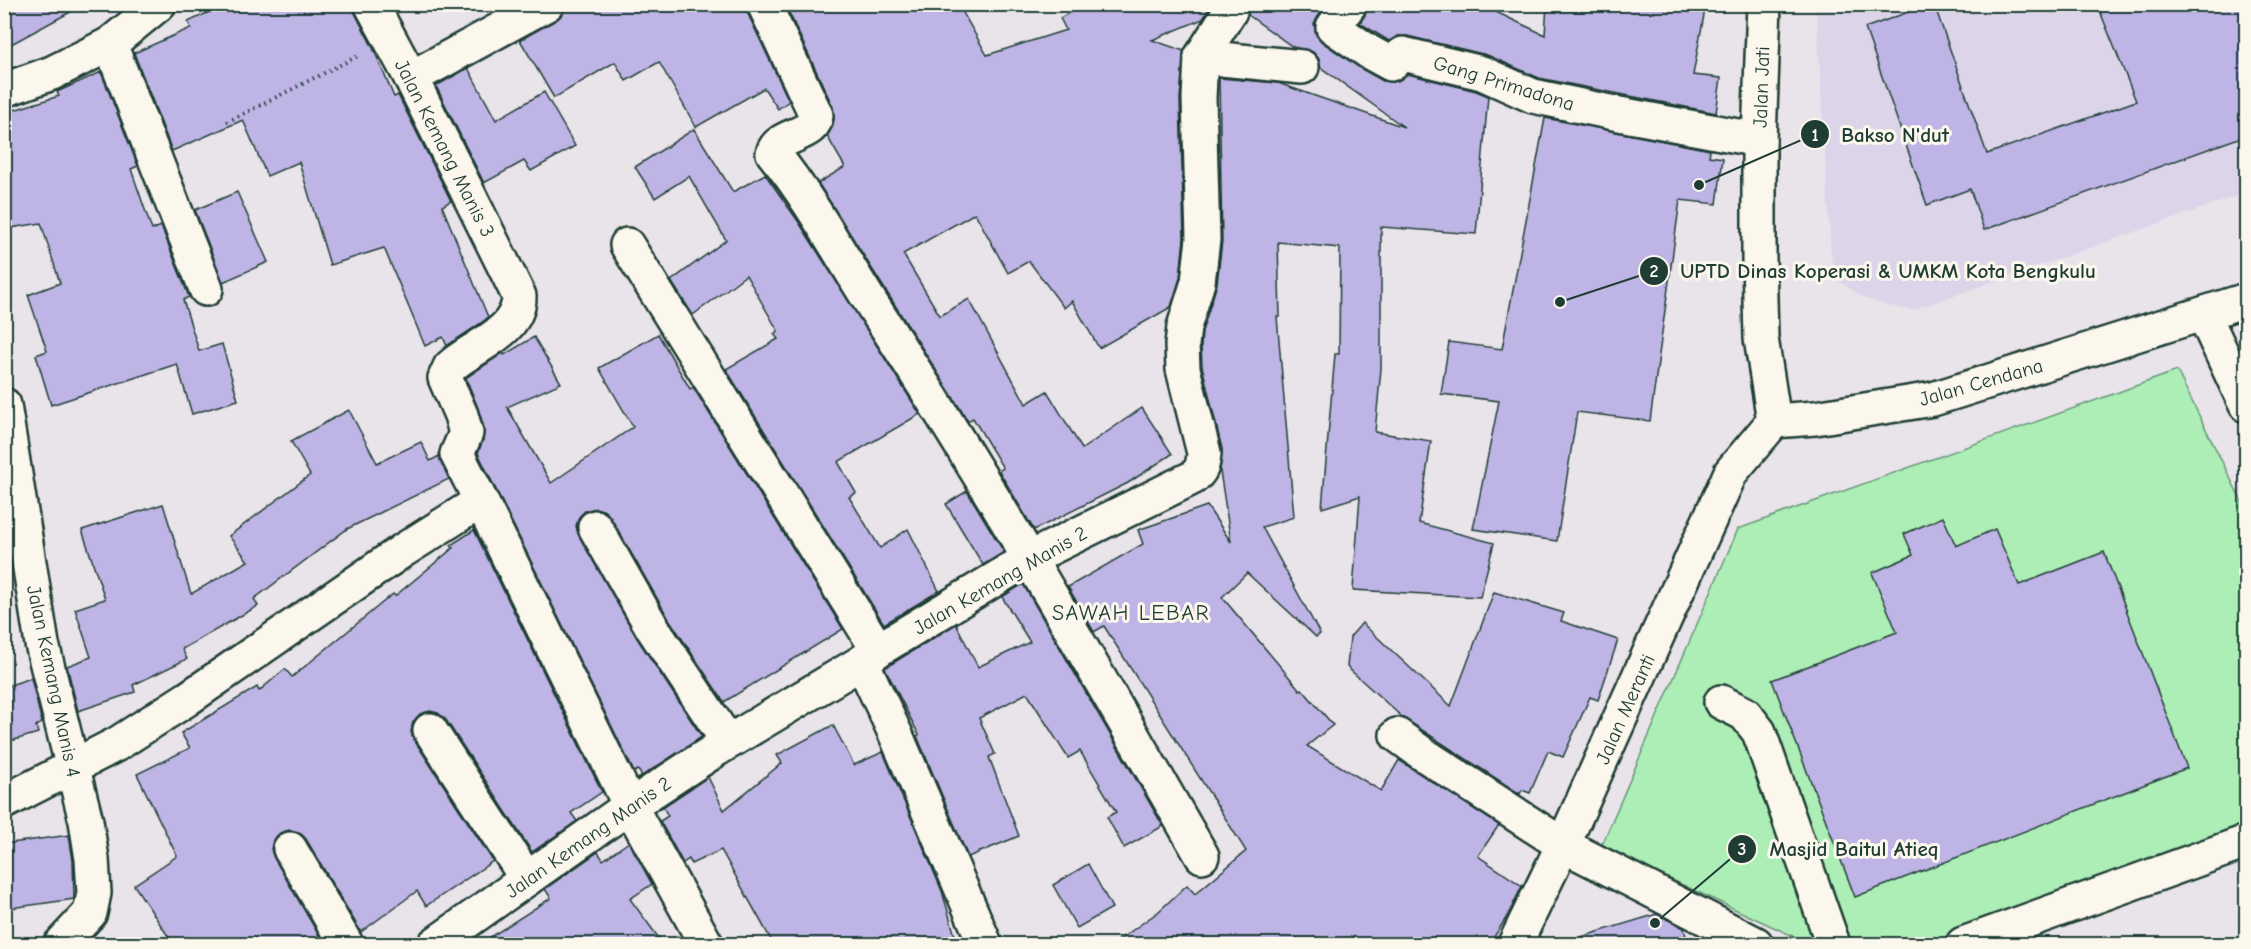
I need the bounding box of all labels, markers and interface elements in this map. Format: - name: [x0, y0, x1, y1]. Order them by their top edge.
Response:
- street label: Jalan Jati: [1749, 46, 1774, 128]
- street label: Gang Primadona: [1431, 51, 1577, 116]
- street label: Jalan Kemang Manis 3: [390, 56, 499, 241]
- callout: Bakso N'dut: [1800, 115, 1961, 154]
- text: Bakso N'dut: [1841, 123, 1950, 147]
- text: 1: [1811, 125, 1819, 146]
- callout: UPTD Dinas Koperasi & UMKM Kota Bengkulu: [1639, 251, 2108, 290]
- text: UPTD Dinas Koperasi & UMKM Kota Bengkulu: [1680, 259, 2096, 283]
- text: 2: [1650, 261, 1659, 282]
- street label: Jalan Cendana: [1917, 354, 2046, 411]
- street label: Jalan Kemang Manis 2: [909, 521, 1091, 640]
- street label: Jalan Kemang Manis 4: [22, 583, 85, 779]
- district label: SAWAH LEBAR: [1052, 600, 1210, 626]
- street label: Jalan Meranti: [1591, 651, 1660, 768]
- street label: Jalan Kemang Manis 2: [501, 772, 675, 903]
- callout: Masjid Baitul Atieq: [1727, 830, 1950, 869]
- text: Masjid Baitul Atieq: [1770, 837, 1938, 861]
- text: 3: [1738, 839, 1746, 860]

